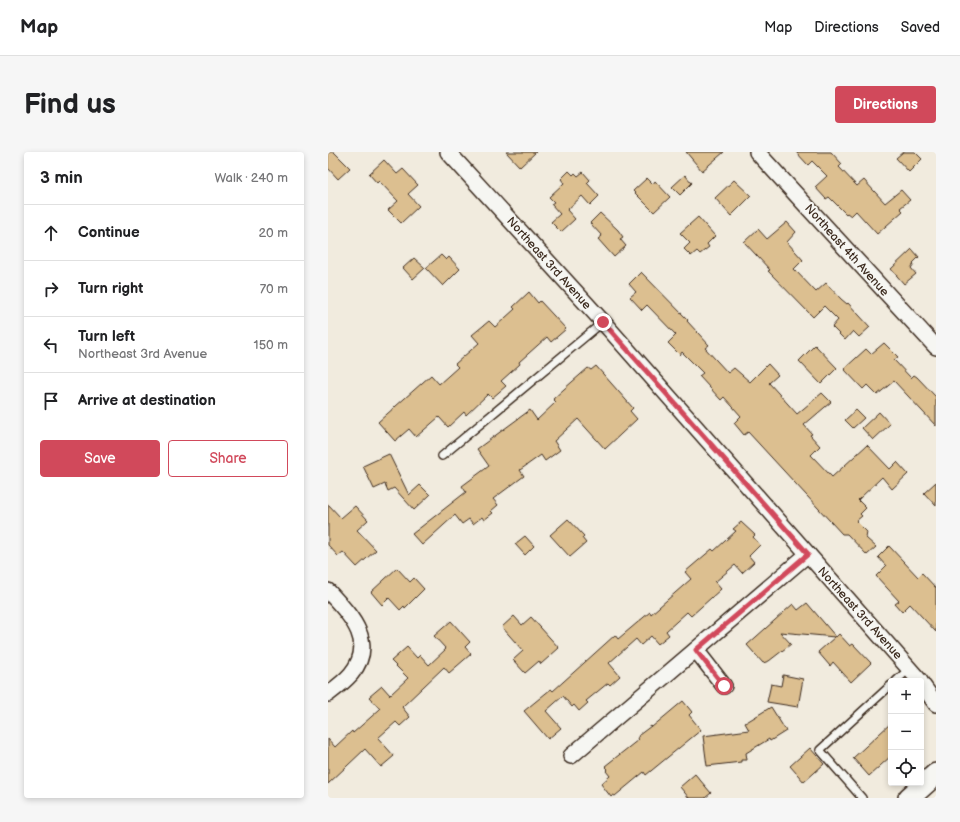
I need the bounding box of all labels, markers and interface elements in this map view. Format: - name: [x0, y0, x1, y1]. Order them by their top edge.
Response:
- text: Map: [20, 16, 58, 39]
- text: Map: [764, 19, 792, 36]
- text: Directions: [814, 19, 879, 36]
- text: Saved: [901, 19, 940, 36]
- button: Directions: [835, 86, 936, 123]
- text: Find us: [24, 88, 116, 121]
- text: 3 min: [40, 168, 83, 188]
- text: Walk · 240 m: [214, 170, 288, 186]
- street label: Northeast 4th Avenue: [801, 201, 892, 299]
- street label: Northeast 3rd Avenue: [503, 214, 594, 313]
- icon: ahead: [40, 222, 62, 244]
- text: Continue: [78, 223, 140, 242]
- text: 20 m: [258, 225, 288, 241]
- icon: right: [40, 278, 62, 300]
- text: Turn right: [78, 279, 143, 298]
- text: 70 m: [260, 281, 288, 297]
- route end: [594, 313, 612, 331]
- text: Turn left: [78, 327, 135, 346]
- icon: left: [40, 334, 62, 356]
- text: 150 m: [254, 337, 288, 353]
- text: Northeast 3rd Avenue: [78, 346, 207, 362]
- icon: arrive: [40, 390, 62, 412]
- text: Arrive at destination: [78, 391, 216, 410]
- button: Save: [40, 440, 160, 477]
- button: Share: [168, 440, 288, 477]
- street label: Northeast 3rd Avenue: [814, 564, 905, 663]
- route start: [715, 677, 733, 695]
- map controls: [888, 678, 924, 786]
- button: +: [888, 678, 924, 714]
- button: −: [888, 714, 924, 750]
- button: locate: [888, 750, 924, 786]

